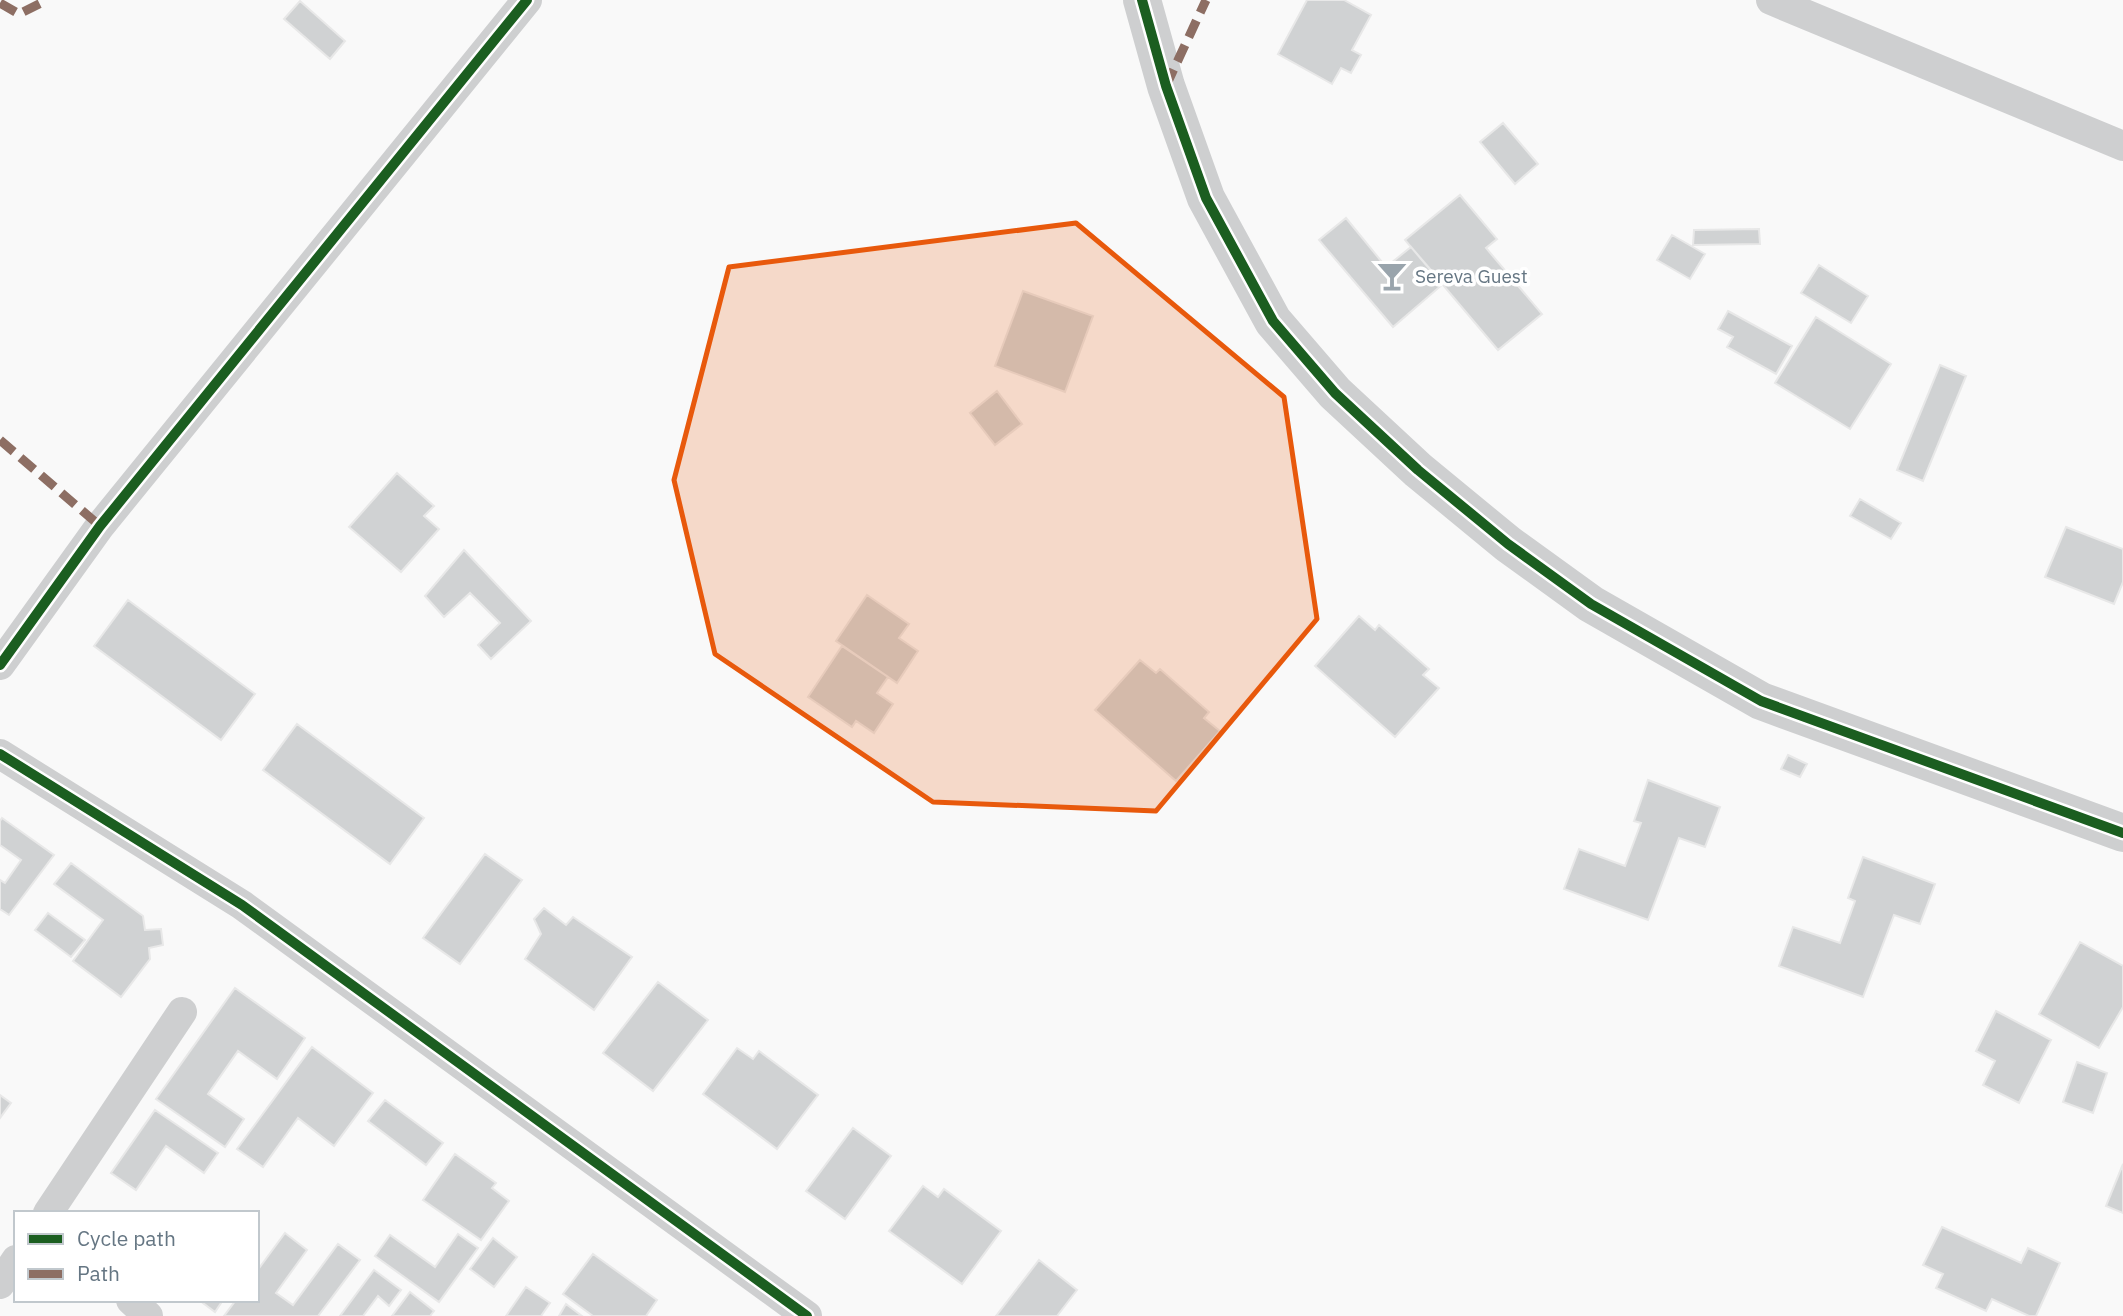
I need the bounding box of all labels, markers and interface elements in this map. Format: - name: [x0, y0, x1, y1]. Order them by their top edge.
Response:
- bar icon: Sereva Guest: [1375, 259, 1409, 293]
- place label: Sereva Guest: [1415, 264, 1528, 288]
- legend: [14, 1211, 259, 1302]
- text: Cycle path: [77, 1224, 176, 1252]
- text: Path: [77, 1259, 120, 1287]

